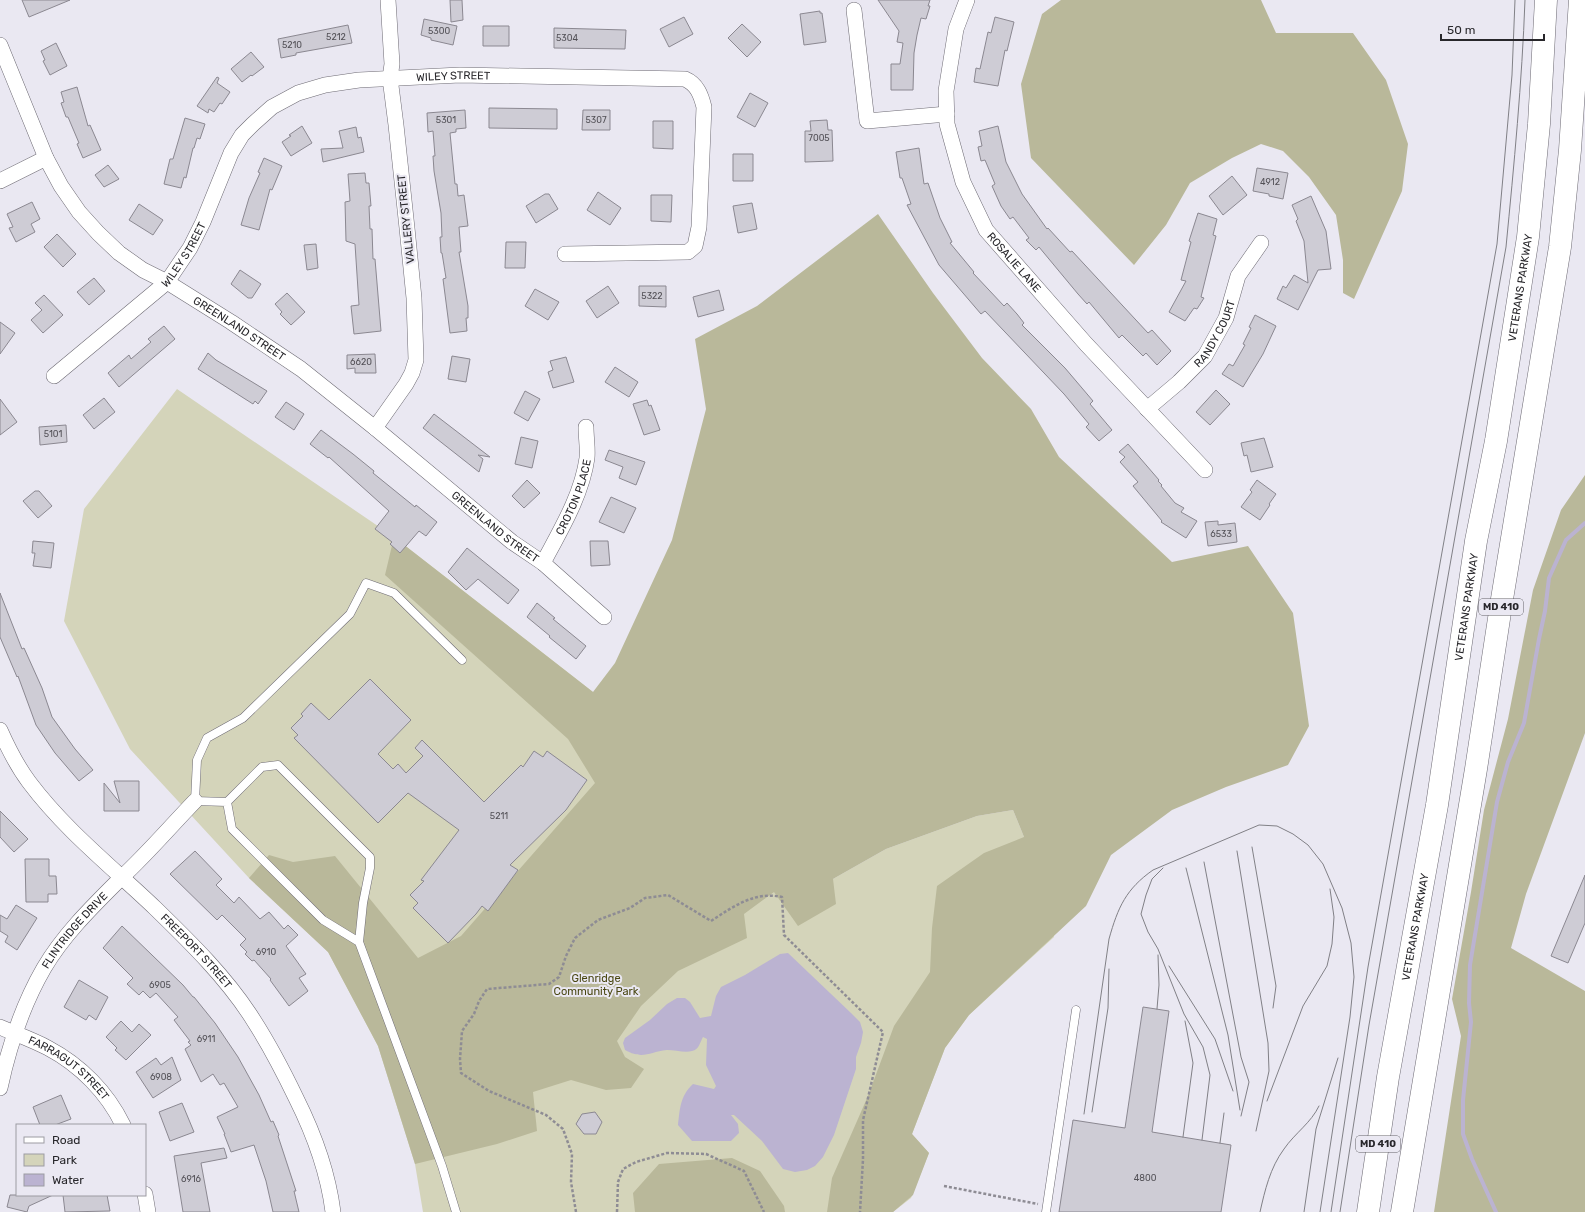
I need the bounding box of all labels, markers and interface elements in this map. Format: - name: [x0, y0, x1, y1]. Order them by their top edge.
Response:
- scale bar: [1441, 16, 1544, 42]
- text: 50 m: [1447, 23, 1475, 37]
- house number: 5300: [428, 26, 450, 36]
- house number: 5212: [326, 32, 346, 42]
- house number: 5304: [556, 33, 578, 43]
- house number: 5210: [282, 40, 302, 50]
- street label: WILEY STREET: [416, 68, 491, 84]
- house number: 5301: [436, 115, 456, 125]
- house number: 5307: [585, 115, 607, 125]
- house number: 7005: [808, 133, 830, 143]
- street label: VALLERY STREET: [395, 173, 417, 264]
- house number: 4912: [1260, 177, 1280, 187]
- street label: WILEY STREET: [159, 219, 209, 290]
- street label: ROSALIE LANE: [985, 230, 1044, 295]
- street label: VETERANS PARKWAY: [1505, 233, 1535, 342]
- house number: 5322: [641, 291, 663, 301]
- street label: GREENLAND STREET: [191, 294, 288, 364]
- street label: RANDY COURT: [1191, 298, 1237, 370]
- house number: 6620: [350, 357, 372, 367]
- house number: 5101: [44, 429, 62, 439]
- street label: CROTON PLACE: [553, 458, 593, 537]
- street label: GREENLAND STREET: [449, 488, 542, 565]
- house number: 6533: [1210, 529, 1232, 539]
- street label: VETERANS PARKWAY: [1452, 552, 1481, 662]
- road number: MD 410: [1479, 599, 1523, 615]
- house number: 5211: [490, 811, 508, 821]
- street label: VETERANS PARKWAY: [1399, 872, 1431, 982]
- street label: FLINTRIDGE DRIVE: [39, 889, 110, 971]
- street label: FREEPORT STREET: [158, 911, 235, 991]
- house number: 6910: [256, 947, 276, 957]
- park label: Glenridge Community Park: [554, 972, 639, 998]
- house number: 6905: [149, 980, 171, 990]
- street label: FARRAGUT STREET: [27, 1033, 112, 1103]
- house number: 6911: [197, 1034, 215, 1044]
- house number: 6908: [150, 1072, 172, 1082]
- legend: [16, 1124, 146, 1196]
- text: Road: [52, 1133, 80, 1147]
- road number: MD 410: [1356, 1136, 1400, 1152]
- text: Park: [52, 1153, 78, 1167]
- text: Water: [52, 1173, 84, 1187]
- house number: 4800: [1134, 1173, 1157, 1183]
- house number: 6916: [181, 1174, 202, 1184]

